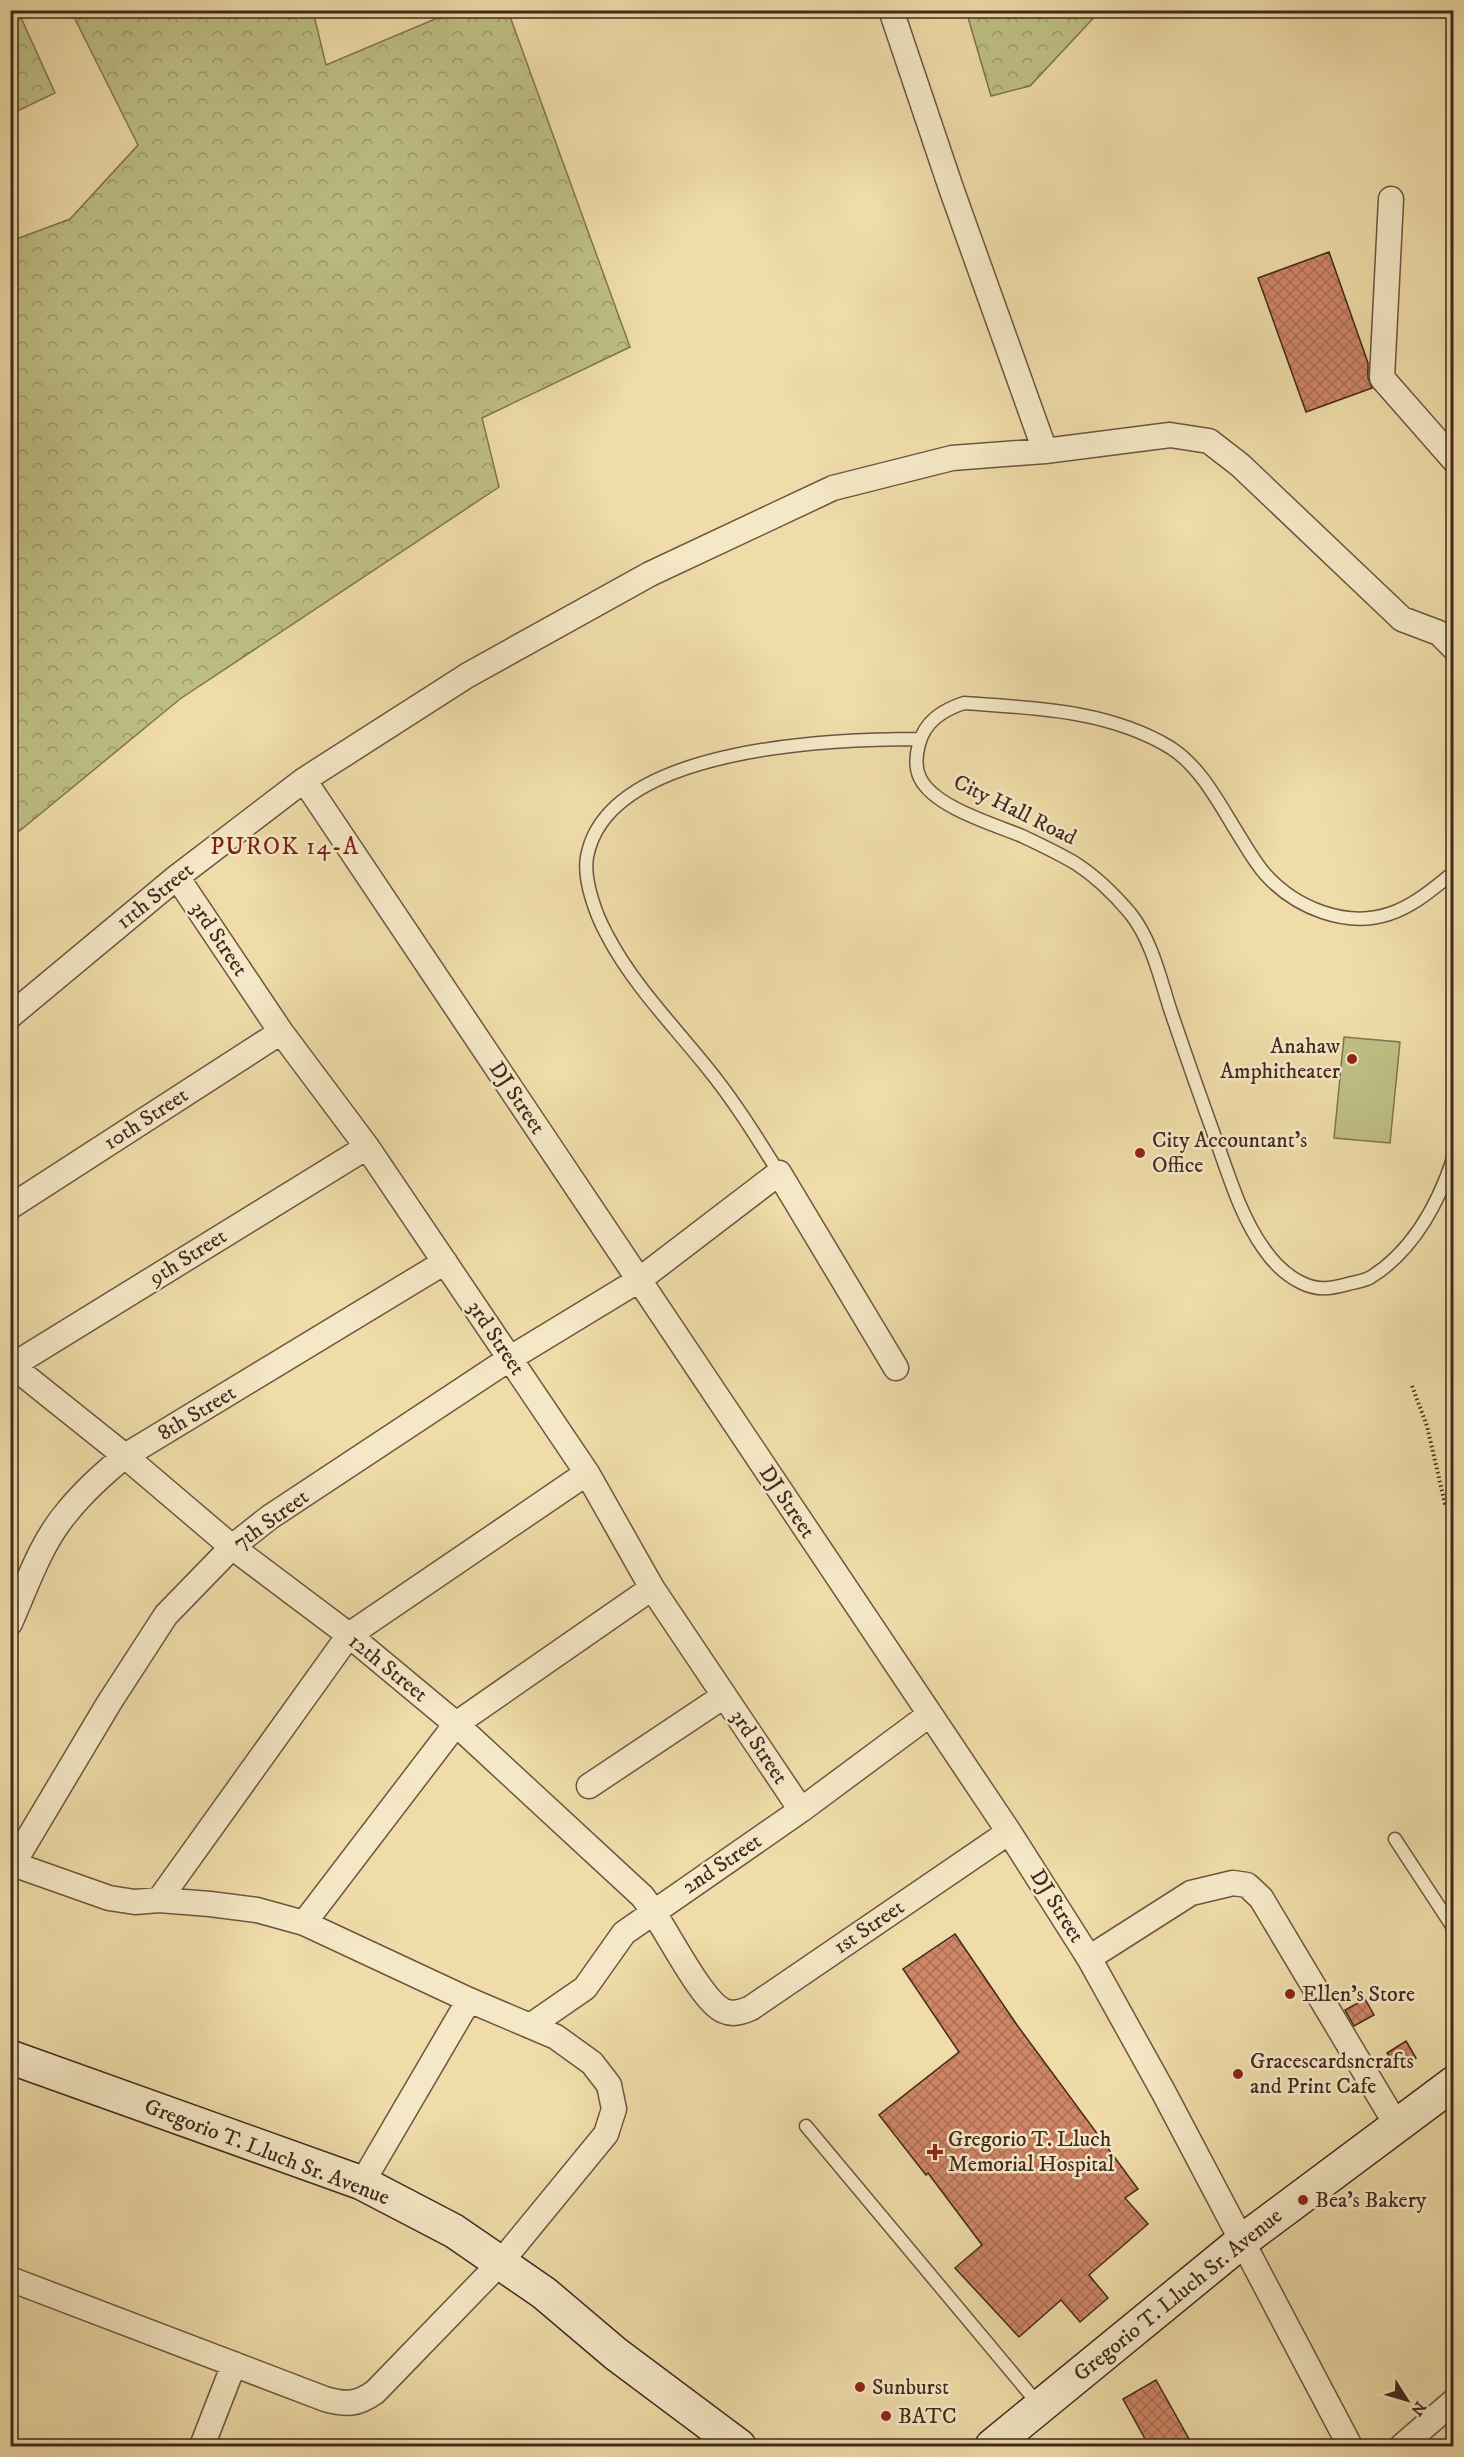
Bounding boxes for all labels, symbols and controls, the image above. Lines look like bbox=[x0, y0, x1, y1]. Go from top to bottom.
street label: City Hall Road bbox=[949, 769, 1081, 851]
district label: PUROK 14-A bbox=[210, 832, 360, 862]
street label: 11th Street bbox=[111, 857, 199, 935]
street label: 3rd Street bbox=[184, 897, 254, 981]
place label: Anahaw Amphitheater bbox=[1220, 1033, 1341, 1085]
marker: Anahaw Amphitheater bbox=[1345, 1052, 1359, 1066]
street label: DJ Street bbox=[483, 1057, 551, 1139]
street label: 10th Street bbox=[99, 1082, 193, 1156]
place label: City Accountant's Office bbox=[1152, 1127, 1307, 1179]
marker: City Accountant's Office bbox=[1133, 1146, 1147, 1160]
street label: 9th Street bbox=[143, 1223, 232, 1292]
street label: 3rd Street bbox=[461, 1296, 531, 1380]
street label: 8th Street bbox=[153, 1379, 241, 1447]
street label: DJ Street bbox=[753, 1461, 821, 1543]
street label: 7th Street bbox=[228, 1484, 314, 1556]
street label: 12th Street bbox=[343, 1628, 433, 1708]
street label: 3rd Street bbox=[724, 1705, 794, 1789]
street label: 2nd Street bbox=[677, 1828, 767, 1900]
street label: DJ Street bbox=[1024, 1864, 1090, 1948]
street label: 1st Street bbox=[829, 1894, 909, 1960]
place label: Ellen's Store bbox=[1302, 1981, 1415, 2008]
marker: Ellen's Store bbox=[1283, 1987, 1297, 2001]
place label: Gracescardsncrafts and Print Cafe bbox=[1250, 2048, 1414, 2100]
marker: Gracescardsncrafts and Print Cafe bbox=[1231, 2067, 1245, 2081]
street label: Gregorio T. Lluch Sr. Avenue bbox=[141, 2093, 393, 2211]
place label: Gregorio T. Lluch Memorial Hospital bbox=[948, 2126, 1115, 2178]
marker: Gregorio T. Lluch Memorial Hospital bbox=[926, 2143, 944, 2161]
place label: Bea's Bakery bbox=[1315, 2187, 1427, 2214]
marker: Bea's Bakery bbox=[1296, 2193, 1310, 2207]
street label: Gregorio T. Lluch Sr. Avenue bbox=[1068, 2203, 1288, 2387]
north arrow bbox=[1377, 2370, 1437, 2430]
place label: Sunburst bbox=[872, 2374, 949, 2401]
marker: Sunburst bbox=[853, 2380, 867, 2394]
text: N bbox=[1406, 2397, 1430, 2420]
place label: BATC bbox=[898, 2403, 957, 2430]
marker: BATC bbox=[879, 2409, 893, 2423]

